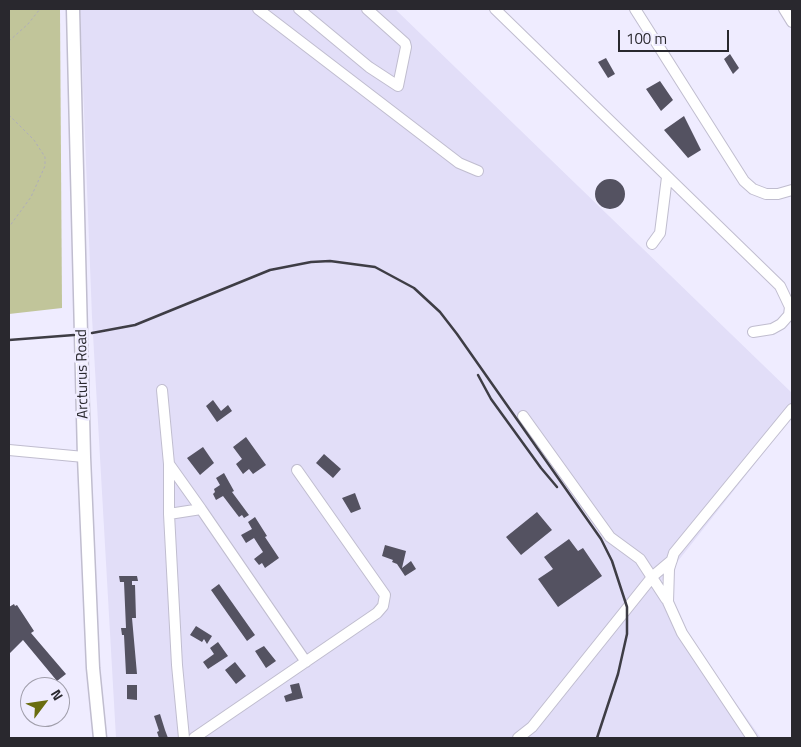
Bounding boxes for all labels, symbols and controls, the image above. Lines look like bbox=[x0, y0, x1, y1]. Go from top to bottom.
scale bar bbox=[621, 20, 732, 52]
text: 100 m bbox=[626, 27, 667, 50]
street label: Arcturus Road bbox=[73, 329, 93, 419]
north arrow bbox=[20, 677, 70, 727]
text: N bbox=[46, 685, 69, 704]

